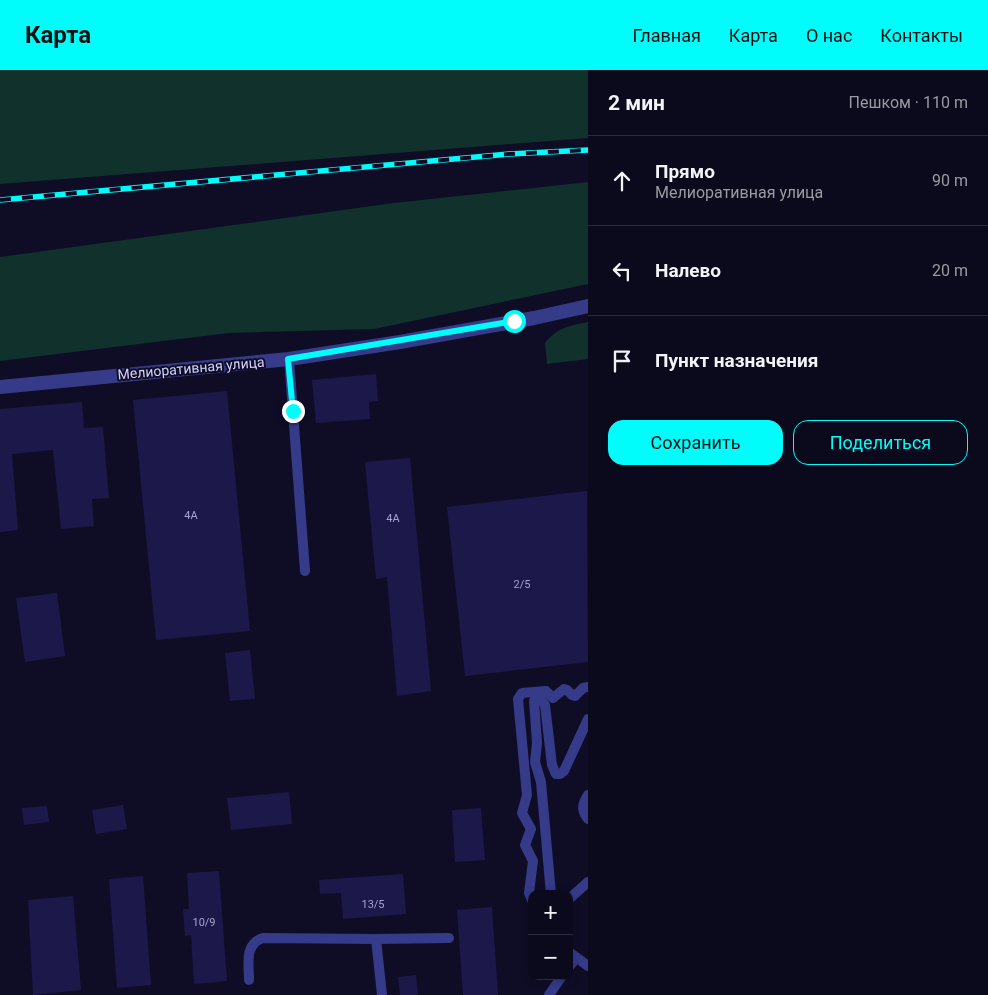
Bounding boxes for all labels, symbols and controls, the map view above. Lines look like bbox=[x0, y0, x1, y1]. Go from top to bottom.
text: Карта bbox=[25, 21, 91, 49]
text: Главная bbox=[632, 25, 701, 46]
text: Карта bbox=[729, 25, 778, 46]
text: О нас bbox=[806, 25, 852, 46]
text: Контакты bbox=[880, 25, 963, 46]
text: 2 мин bbox=[608, 91, 665, 115]
text: Пешком · 110 m bbox=[849, 93, 968, 112]
text: Прямо bbox=[655, 160, 715, 183]
icon: ahead bbox=[608, 167, 636, 195]
text: 90 m bbox=[932, 171, 968, 190]
text: Мелиоративная улица bbox=[655, 183, 823, 202]
icon: left bbox=[608, 257, 636, 285]
text: Налево bbox=[655, 259, 721, 282]
text: 20 m bbox=[932, 261, 968, 280]
route start bbox=[503, 310, 526, 333]
icon: arrive bbox=[608, 347, 636, 375]
text: Пункт назначения bbox=[655, 349, 818, 372]
street label: Мелиоративная улица bbox=[117, 354, 265, 382]
route end bbox=[282, 400, 305, 423]
button: Сохранить bbox=[608, 420, 783, 465]
button: Поделиться bbox=[793, 420, 968, 465]
house number: 4А bbox=[184, 509, 199, 522]
house number: 4А bbox=[386, 512, 401, 525]
house number: 2/5 bbox=[514, 578, 530, 591]
map controls bbox=[528, 890, 573, 980]
button: + bbox=[528, 890, 573, 935]
house number: 13/5 bbox=[361, 898, 385, 911]
house number: 10/9 bbox=[192, 916, 216, 929]
button: − bbox=[528, 935, 573, 980]

